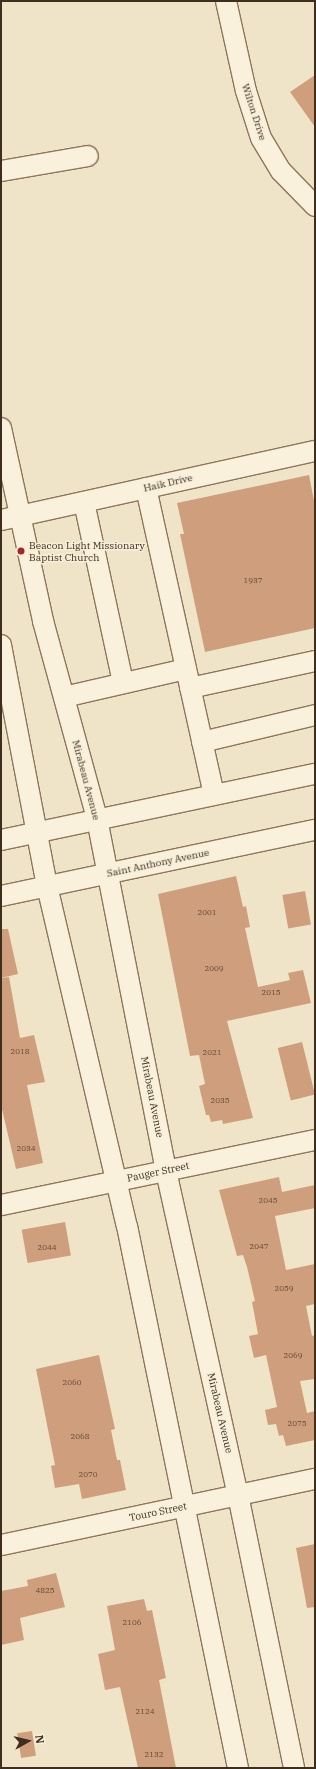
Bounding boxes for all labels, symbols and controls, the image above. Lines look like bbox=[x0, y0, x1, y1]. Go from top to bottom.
street label: Wilton Drive bbox=[239, 82, 269, 142]
street label: Haik Drive bbox=[142, 472, 194, 494]
place label: Beacon Light Missionary Baptist Church bbox=[29, 539, 145, 562]
marker: Beacon Light Missionary Baptist Church bbox=[16, 546, 26, 556]
house number: 1937 bbox=[243, 576, 263, 586]
street label: Mirabeau Avenue bbox=[70, 739, 102, 821]
street label: Saint Anthony Avenue bbox=[106, 846, 210, 880]
house number: 2001 bbox=[197, 908, 217, 918]
house number: 2009 bbox=[204, 964, 224, 974]
house number: 2015 bbox=[261, 988, 281, 998]
house number: 2018 bbox=[10, 1047, 30, 1057]
house number: 2021 bbox=[202, 1048, 222, 1058]
street label: Mirabeau Avenue bbox=[138, 1055, 166, 1139]
house number: 2035 bbox=[210, 1096, 230, 1106]
house number: 2034 bbox=[16, 1144, 36, 1154]
street label: Pauger Street bbox=[126, 1160, 190, 1184]
house number: 2045 bbox=[258, 1196, 278, 1206]
house number: 2047 bbox=[249, 1242, 269, 1252]
house number: 2044 bbox=[37, 1243, 57, 1253]
house number: 2059 bbox=[274, 1284, 294, 1294]
house number: 2069 bbox=[283, 1351, 303, 1361]
street label: Mirabeau Avenue bbox=[205, 1372, 235, 1454]
house number: 2060 bbox=[62, 1378, 82, 1388]
house number: 2075 bbox=[287, 1419, 307, 1429]
house number: 2068 bbox=[70, 1432, 90, 1442]
house number: 2070 bbox=[78, 1470, 98, 1480]
street label: Touro Street bbox=[128, 1500, 188, 1524]
house number: 4825 bbox=[35, 1586, 55, 1596]
house number: 2106 bbox=[122, 1618, 142, 1628]
house number: 2124 bbox=[135, 1707, 155, 1717]
north arrow bbox=[8, 1721, 48, 1761]
text: N bbox=[32, 1734, 47, 1745]
house number: 2132 bbox=[144, 1750, 164, 1760]

